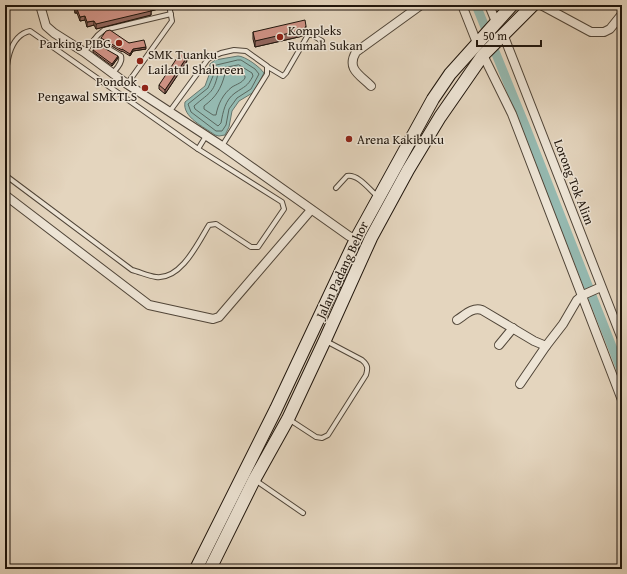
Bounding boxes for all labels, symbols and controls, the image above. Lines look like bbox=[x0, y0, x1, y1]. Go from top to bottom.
place label: Kompleks Rumah Sukan bbox=[288, 21, 364, 55]
scale bar bbox=[477, 22, 541, 48]
text: 50 m bbox=[483, 27, 507, 44]
marker: Kompleks Rumah Sukan bbox=[275, 32, 285, 42]
place label: Parking PIBG bbox=[40, 34, 111, 53]
marker: Parking PIBG bbox=[114, 38, 124, 48]
place label: SMK Tuanku Lailatul Shahreen bbox=[148, 45, 245, 79]
marker: SMK Tuanku Lailatul Shahreen bbox=[135, 56, 145, 66]
place label: Pondok Pengawal SMKTLS bbox=[38, 72, 137, 106]
marker: Pondok Pengawal SMKTLS bbox=[140, 83, 150, 93]
place label: Arena Kakibuku bbox=[357, 130, 444, 149]
marker: Arena Kakibuku bbox=[344, 134, 354, 144]
street label: Lorong Tok Alim bbox=[549, 137, 599, 228]
street label: Jalan Padang Behor bbox=[310, 217, 373, 324]

